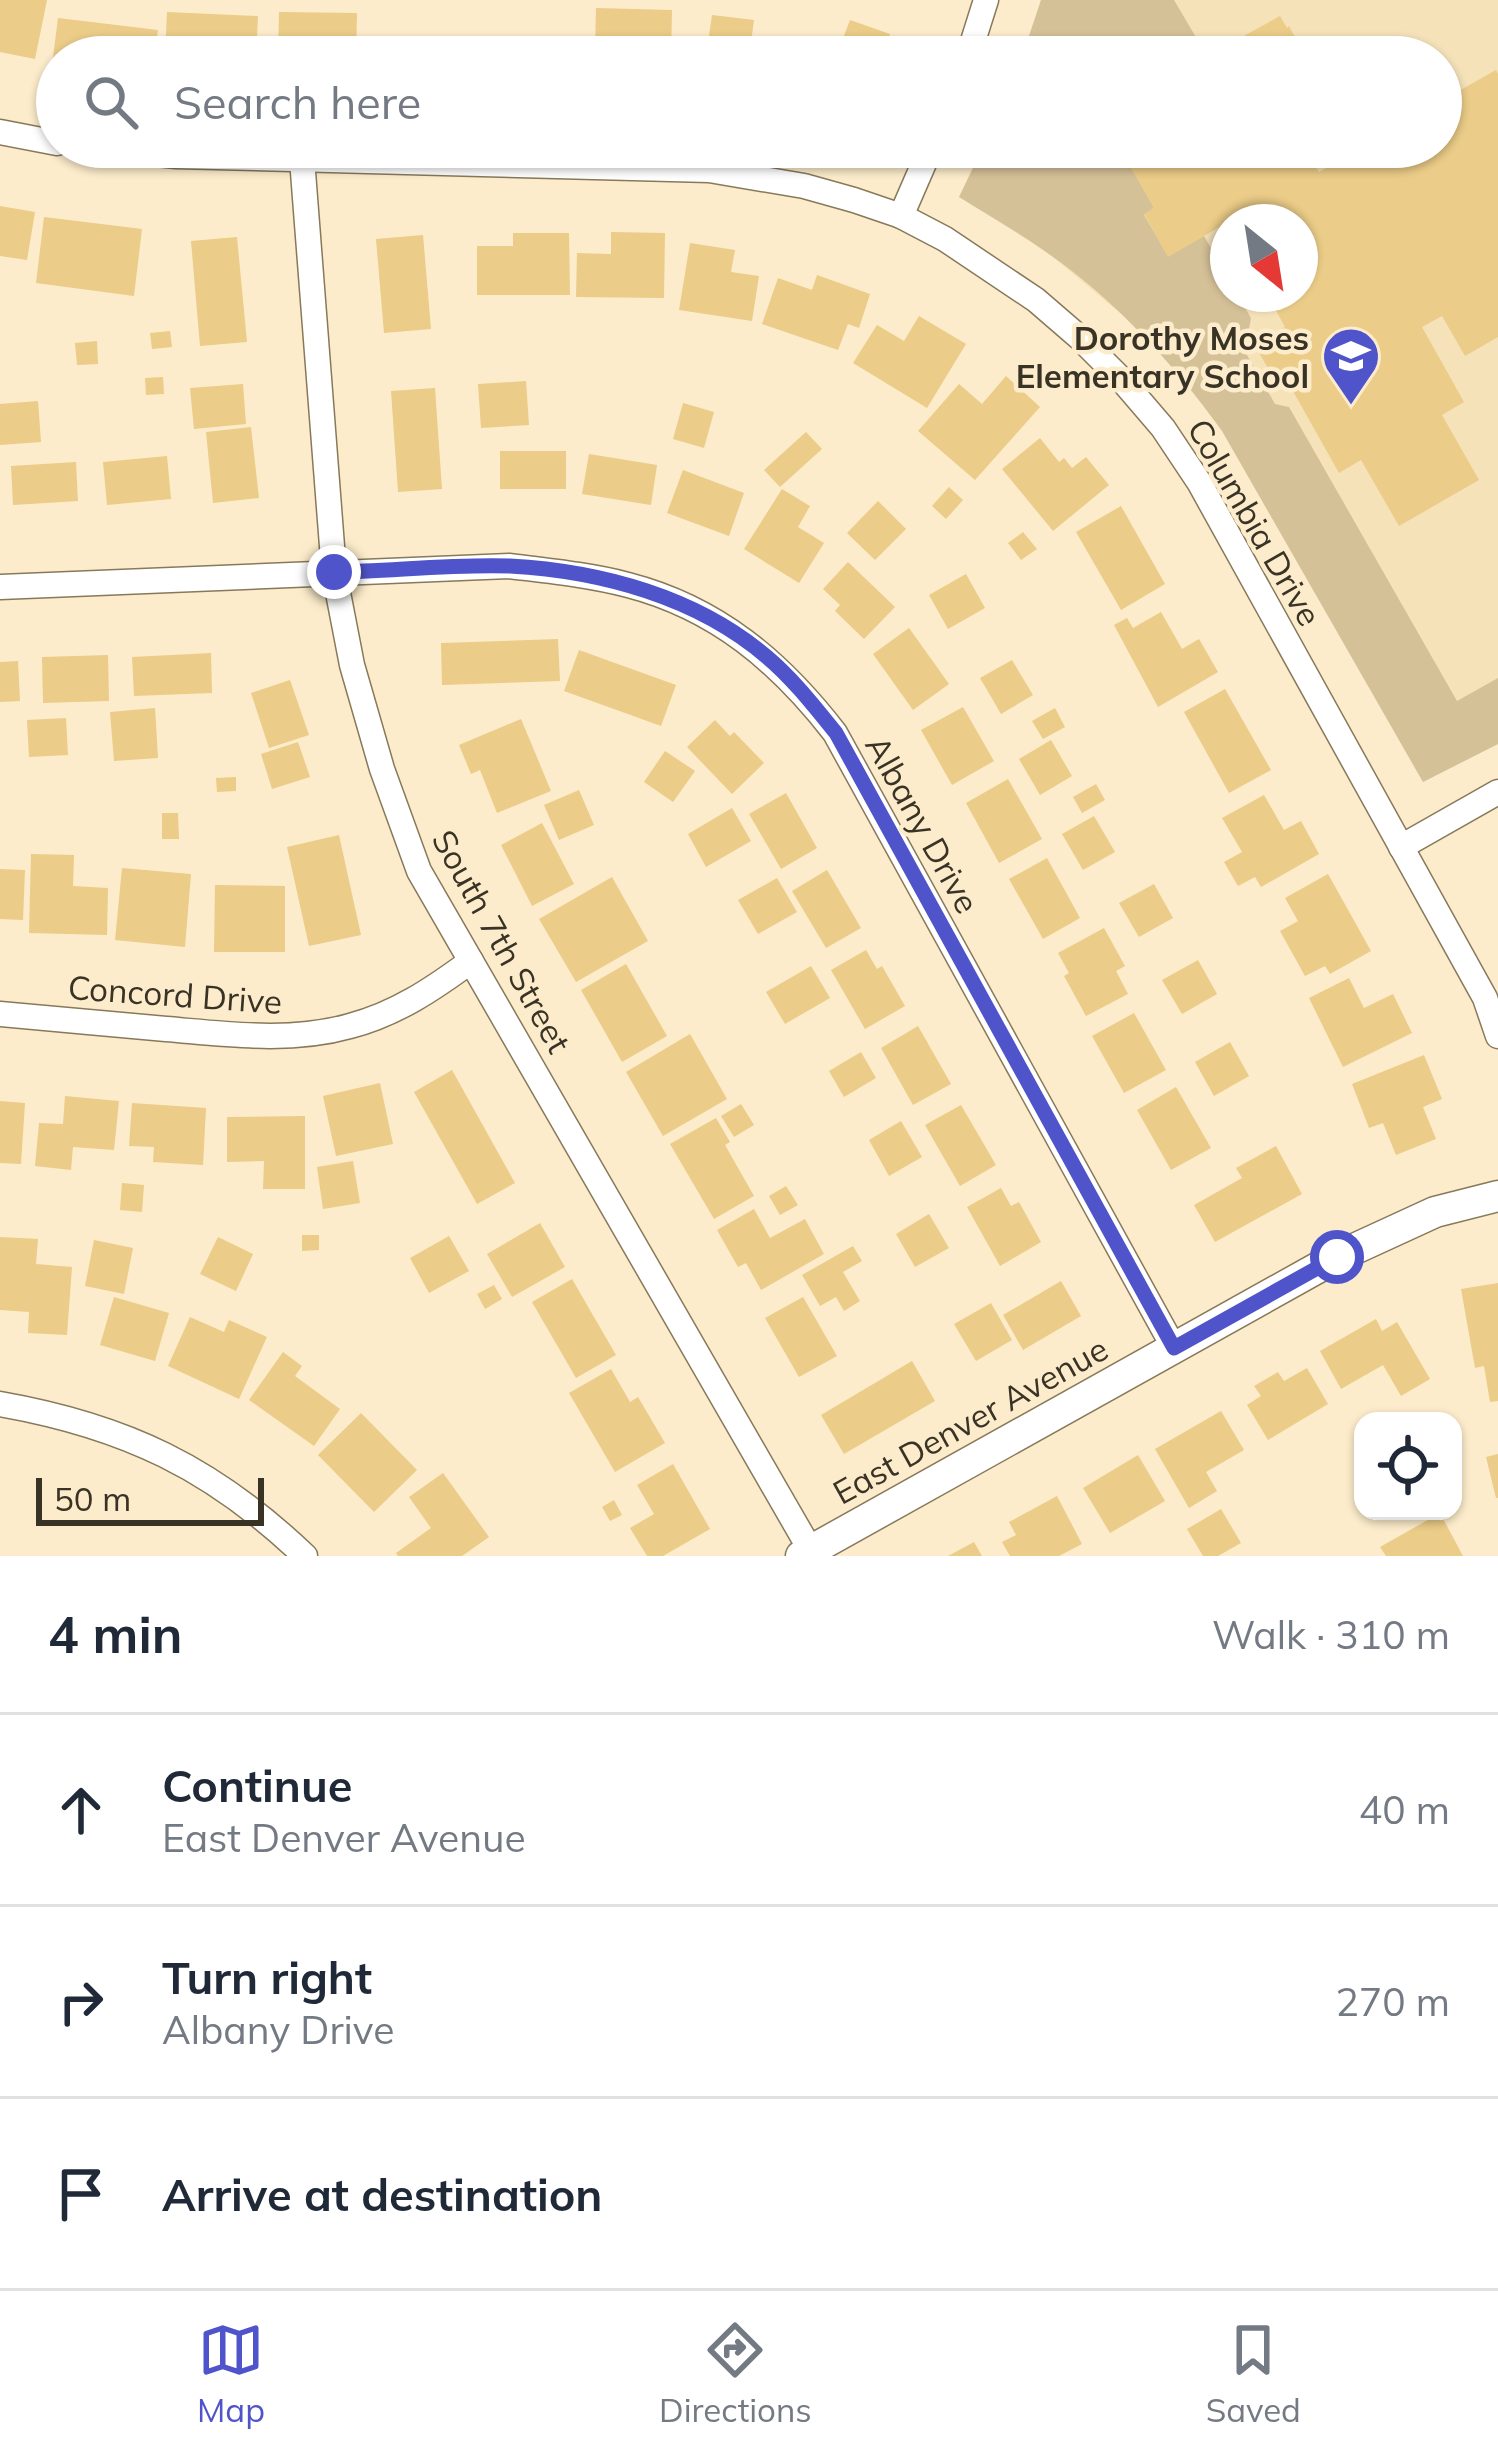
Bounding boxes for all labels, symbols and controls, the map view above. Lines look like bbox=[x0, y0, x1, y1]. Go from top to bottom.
search box bbox=[36, 36, 1462, 168]
icon: search bbox=[78, 69, 144, 135]
text: Search here bbox=[174, 74, 421, 130]
north arrow bbox=[1210, 204, 1318, 312]
place label: Dorothy Moses Elementary School bbox=[1016, 317, 1309, 396]
school or university icon: Dorothy Moses Elementary School bbox=[1320, 325, 1382, 407]
street label: Columbia Drive bbox=[1179, 411, 1331, 633]
route end bbox=[307, 545, 361, 599]
street label: Albany Drive bbox=[857, 728, 989, 920]
street label: South 7th Street bbox=[424, 822, 580, 1060]
street label: Concord Drive bbox=[67, 966, 283, 1022]
route start bbox=[1310, 1230, 1364, 1284]
street label: East Denver Avenue bbox=[825, 1327, 1115, 1513]
map controls bbox=[1354, 1412, 1462, 1520]
button: locate bbox=[1354, 1412, 1462, 1520]
scale bar bbox=[36, 1472, 264, 1525]
text: 50 m bbox=[54, 1478, 131, 1519]
text: 4 min bbox=[48, 1602, 183, 1666]
text: Walk · 310 m bbox=[1212, 1610, 1450, 1659]
text: Continue bbox=[162, 1757, 352, 1813]
icon: ahead bbox=[48, 1777, 114, 1843]
text: 40 m bbox=[1359, 1785, 1450, 1834]
text: East Denver Avenue bbox=[162, 1813, 526, 1862]
text: Turn right bbox=[162, 1949, 372, 2005]
icon: right bbox=[48, 1969, 114, 2035]
text: 270 m bbox=[1335, 1977, 1450, 2026]
text: Albany Drive bbox=[162, 2005, 395, 2054]
icon: arrive bbox=[48, 2161, 114, 2227]
text: Arrive at destination bbox=[162, 2166, 602, 2222]
tab: Map bbox=[197, 2317, 265, 2430]
tab: Directions bbox=[659, 2317, 812, 2430]
tab: Saved bbox=[1206, 2317, 1301, 2430]

